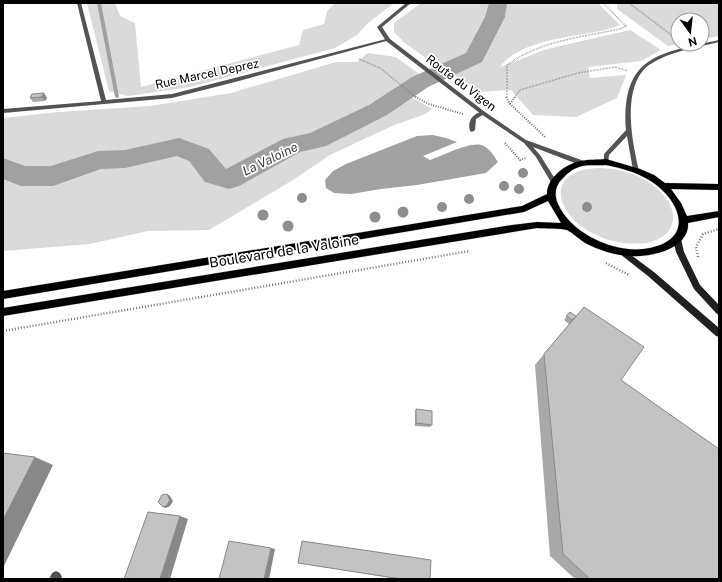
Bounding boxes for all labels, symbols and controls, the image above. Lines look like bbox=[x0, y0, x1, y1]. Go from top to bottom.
north arrow bbox=[670, 12, 710, 52]
text: N bbox=[687, 35, 698, 49]
street label: Route du Vigen bbox=[423, 52, 499, 114]
street label: Rue Marcel Deprez bbox=[154, 56, 260, 92]
water label: La Valoine bbox=[240, 139, 300, 179]
street label: Boulevard de la Valoine bbox=[208, 231, 360, 271]

